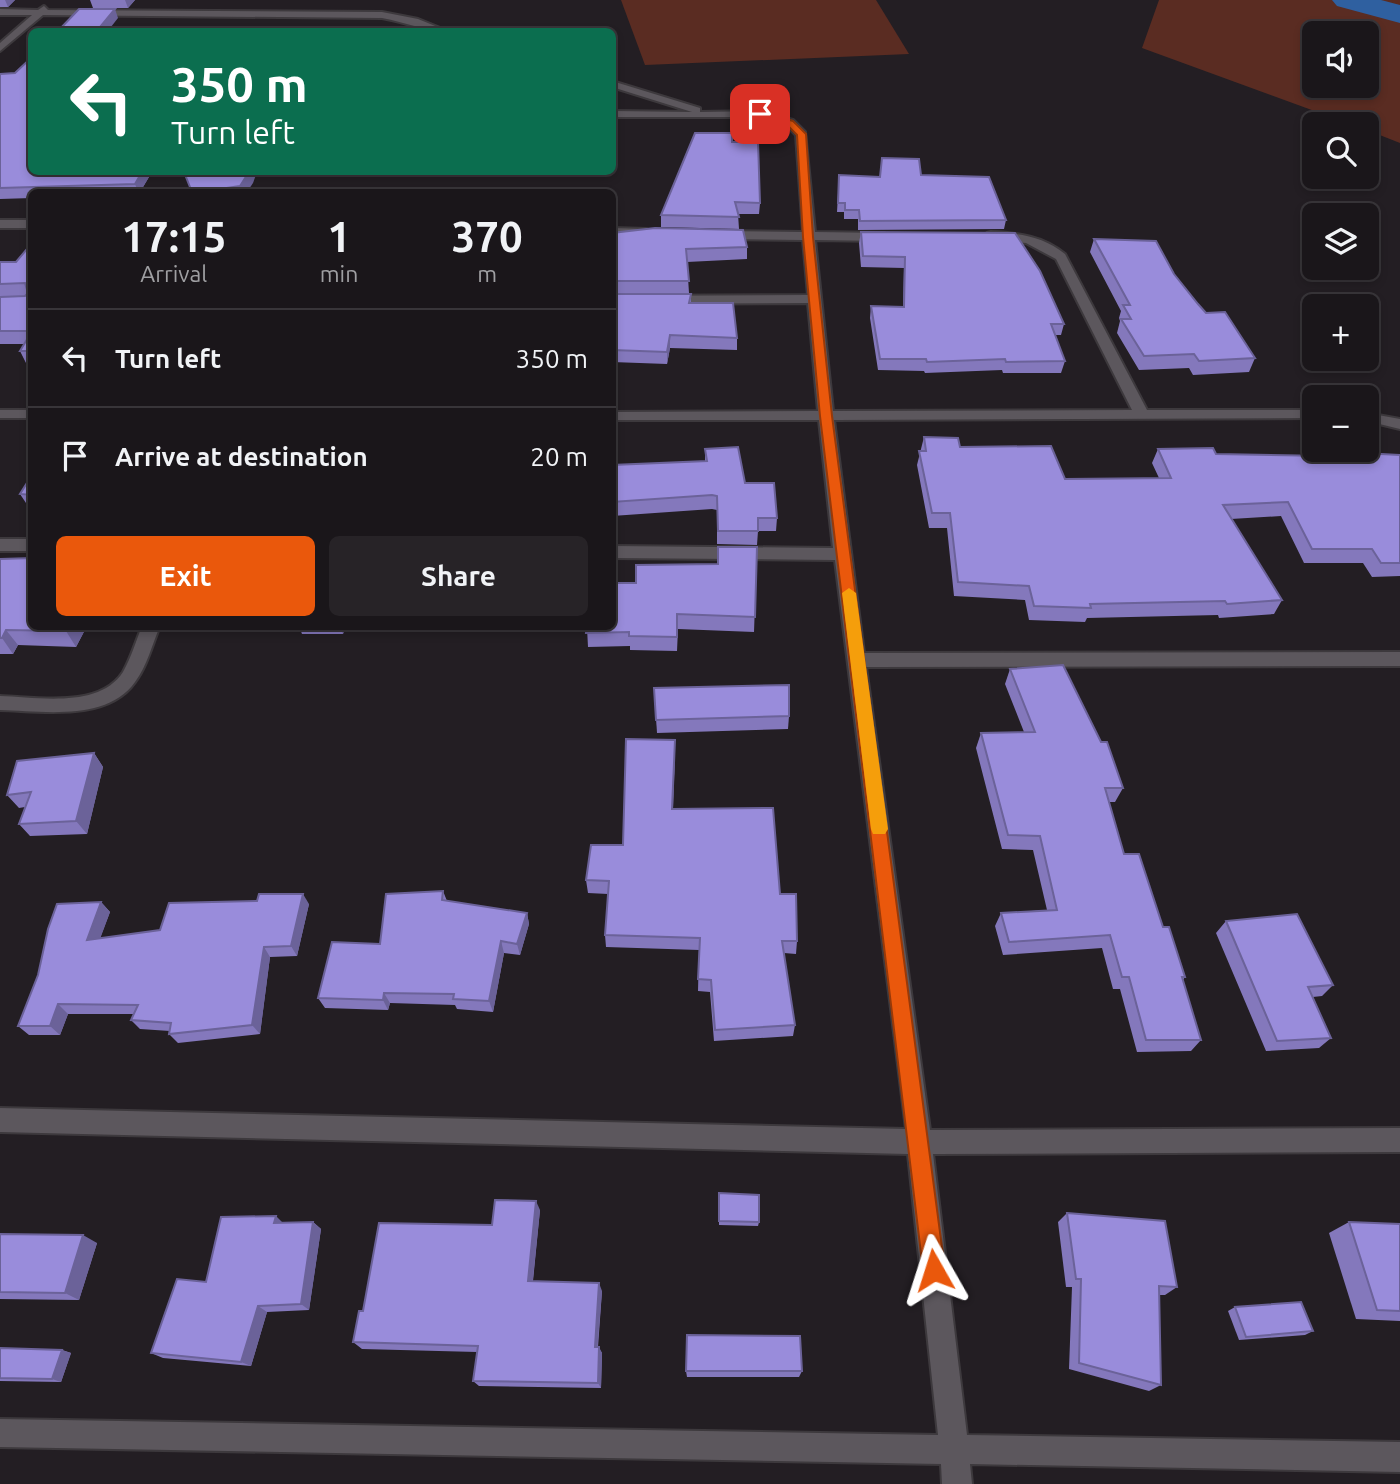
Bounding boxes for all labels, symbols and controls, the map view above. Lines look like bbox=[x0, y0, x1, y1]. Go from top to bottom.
map controls bbox=[1302, 21, 1379, 462]
button: sound bbox=[1302, 21, 1379, 98]
icon: left bbox=[56, 56, 147, 147]
text: 350 m bbox=[171, 56, 308, 111]
pin bbox=[730, 84, 790, 144]
icon: arrive bbox=[741, 95, 779, 133]
button: search bbox=[1302, 112, 1379, 189]
text: Turn left bbox=[171, 114, 295, 150]
button: layers bbox=[1302, 203, 1379, 280]
text: 17:15 bbox=[121, 213, 226, 260]
text: 1 bbox=[327, 213, 351, 260]
text: 370 bbox=[452, 213, 523, 260]
text: Arrival bbox=[140, 261, 207, 286]
text: min bbox=[320, 261, 358, 286]
text: m bbox=[477, 261, 497, 286]
button: + bbox=[1302, 294, 1379, 371]
icon: left bbox=[56, 339, 94, 377]
text: Turn left bbox=[115, 344, 221, 373]
text: 350 m bbox=[516, 344, 588, 373]
button: − bbox=[1302, 385, 1379, 462]
icon: arrive bbox=[56, 437, 94, 475]
text: Arrive at destination bbox=[115, 442, 368, 471]
text: 20 m bbox=[530, 442, 588, 471]
button: Exit bbox=[56, 536, 315, 616]
button: Share bbox=[329, 536, 588, 616]
position arrow bbox=[897, 1233, 971, 1307]

